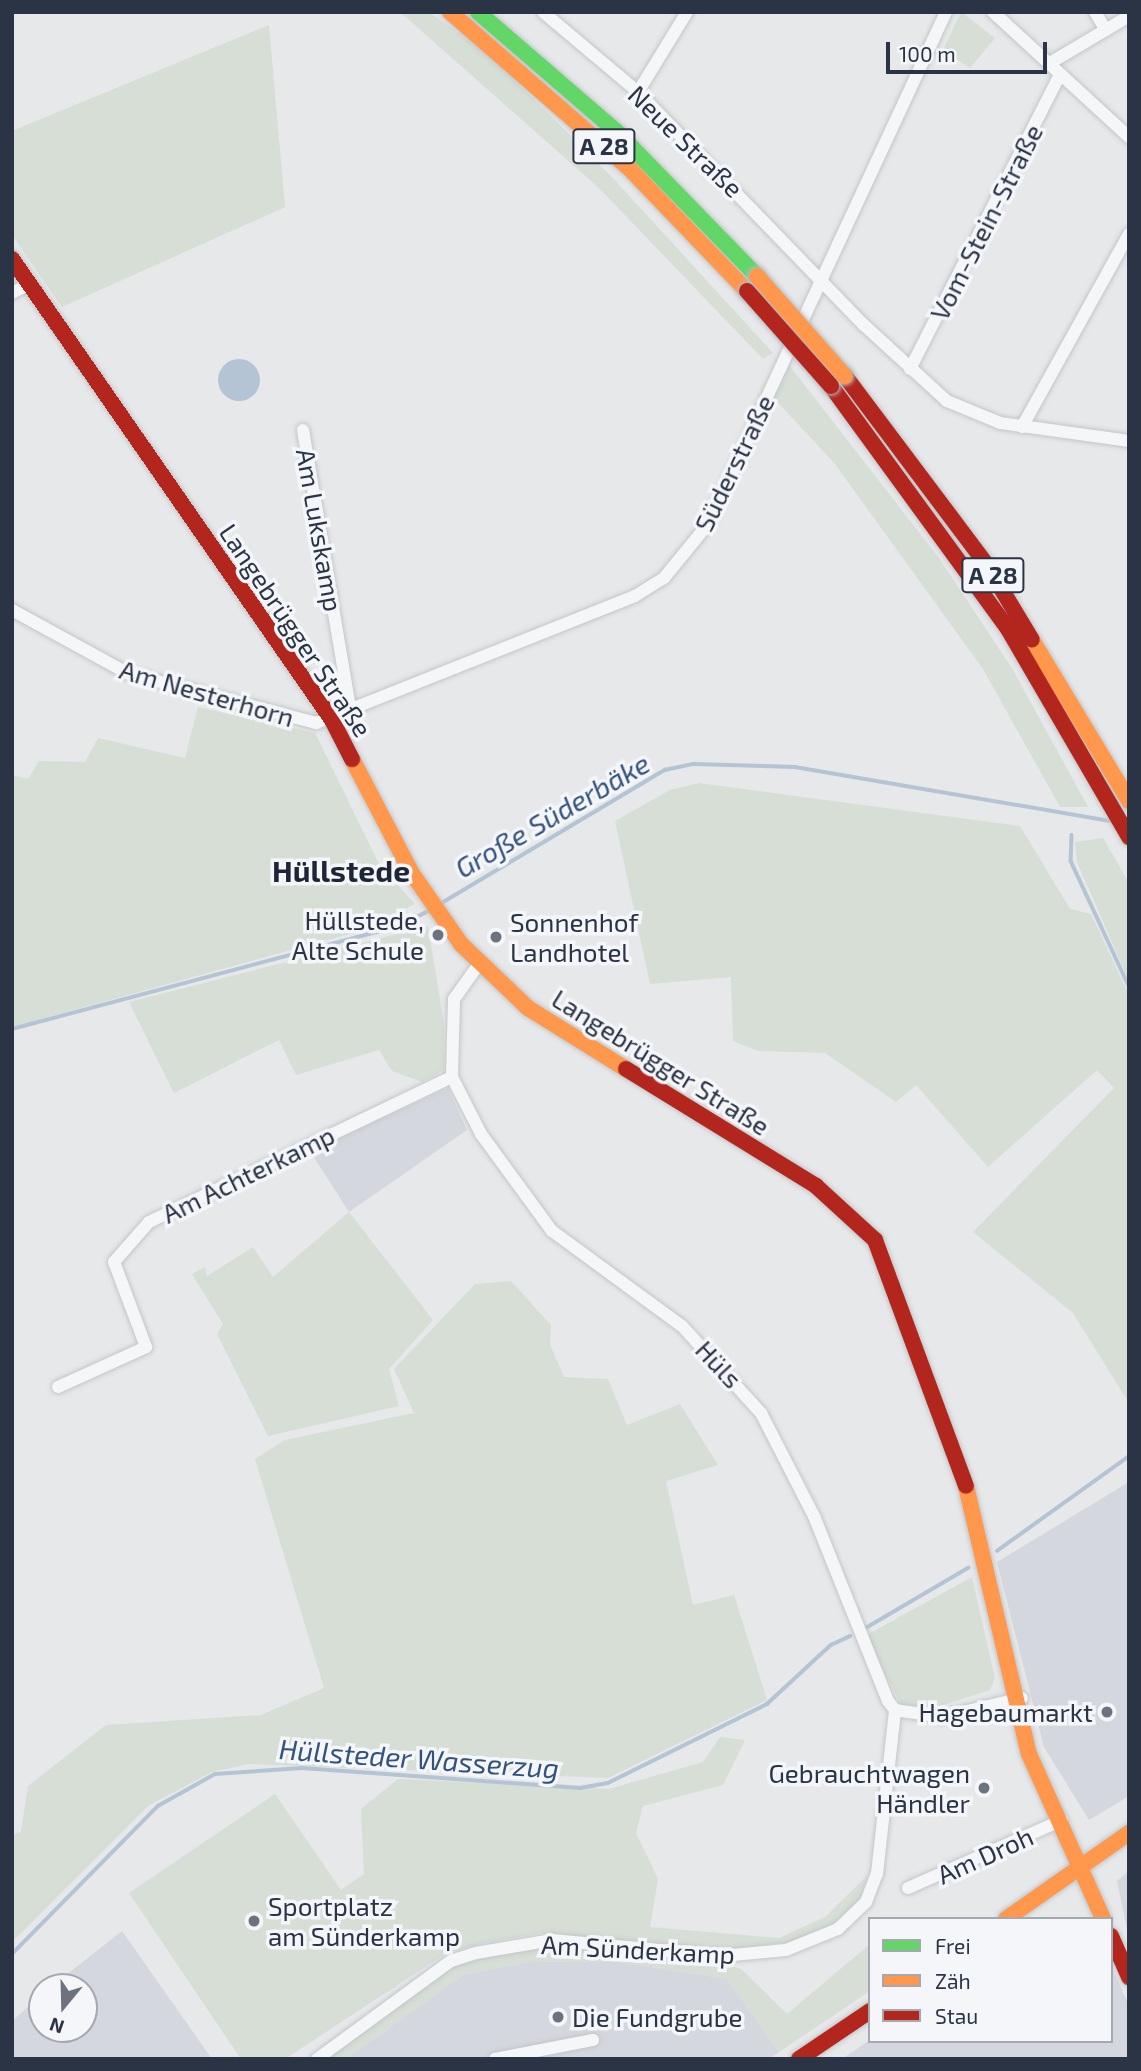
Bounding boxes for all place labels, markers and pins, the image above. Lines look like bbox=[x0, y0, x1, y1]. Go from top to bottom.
place label: Hüllstede, Alte Schule bbox=[292, 904, 424, 965]
place label: Sonnenhof Landhotel bbox=[510, 906, 638, 968]
marker: Hüllstede, Alte Schule bbox=[430, 927, 446, 943]
marker: Sonnenhof Landhotel bbox=[488, 929, 504, 945]
place label: Hagebaumarkt bbox=[918, 1696, 1093, 1728]
marker: Hagebaumarkt bbox=[1099, 1704, 1115, 1720]
place label: Gebrauchtwagen Händler bbox=[769, 1757, 970, 1818]
marker: Gebrauchtwagen Händler bbox=[976, 1780, 992, 1796]
place label: Sportplatz am Sünderkamp bbox=[268, 1890, 460, 1952]
marker: Sportplatz am Sünderkamp bbox=[246, 1913, 262, 1929]
place label: Die Fundgrube bbox=[572, 2001, 742, 2033]
marker: Die Fundgrube bbox=[550, 2009, 566, 2025]

